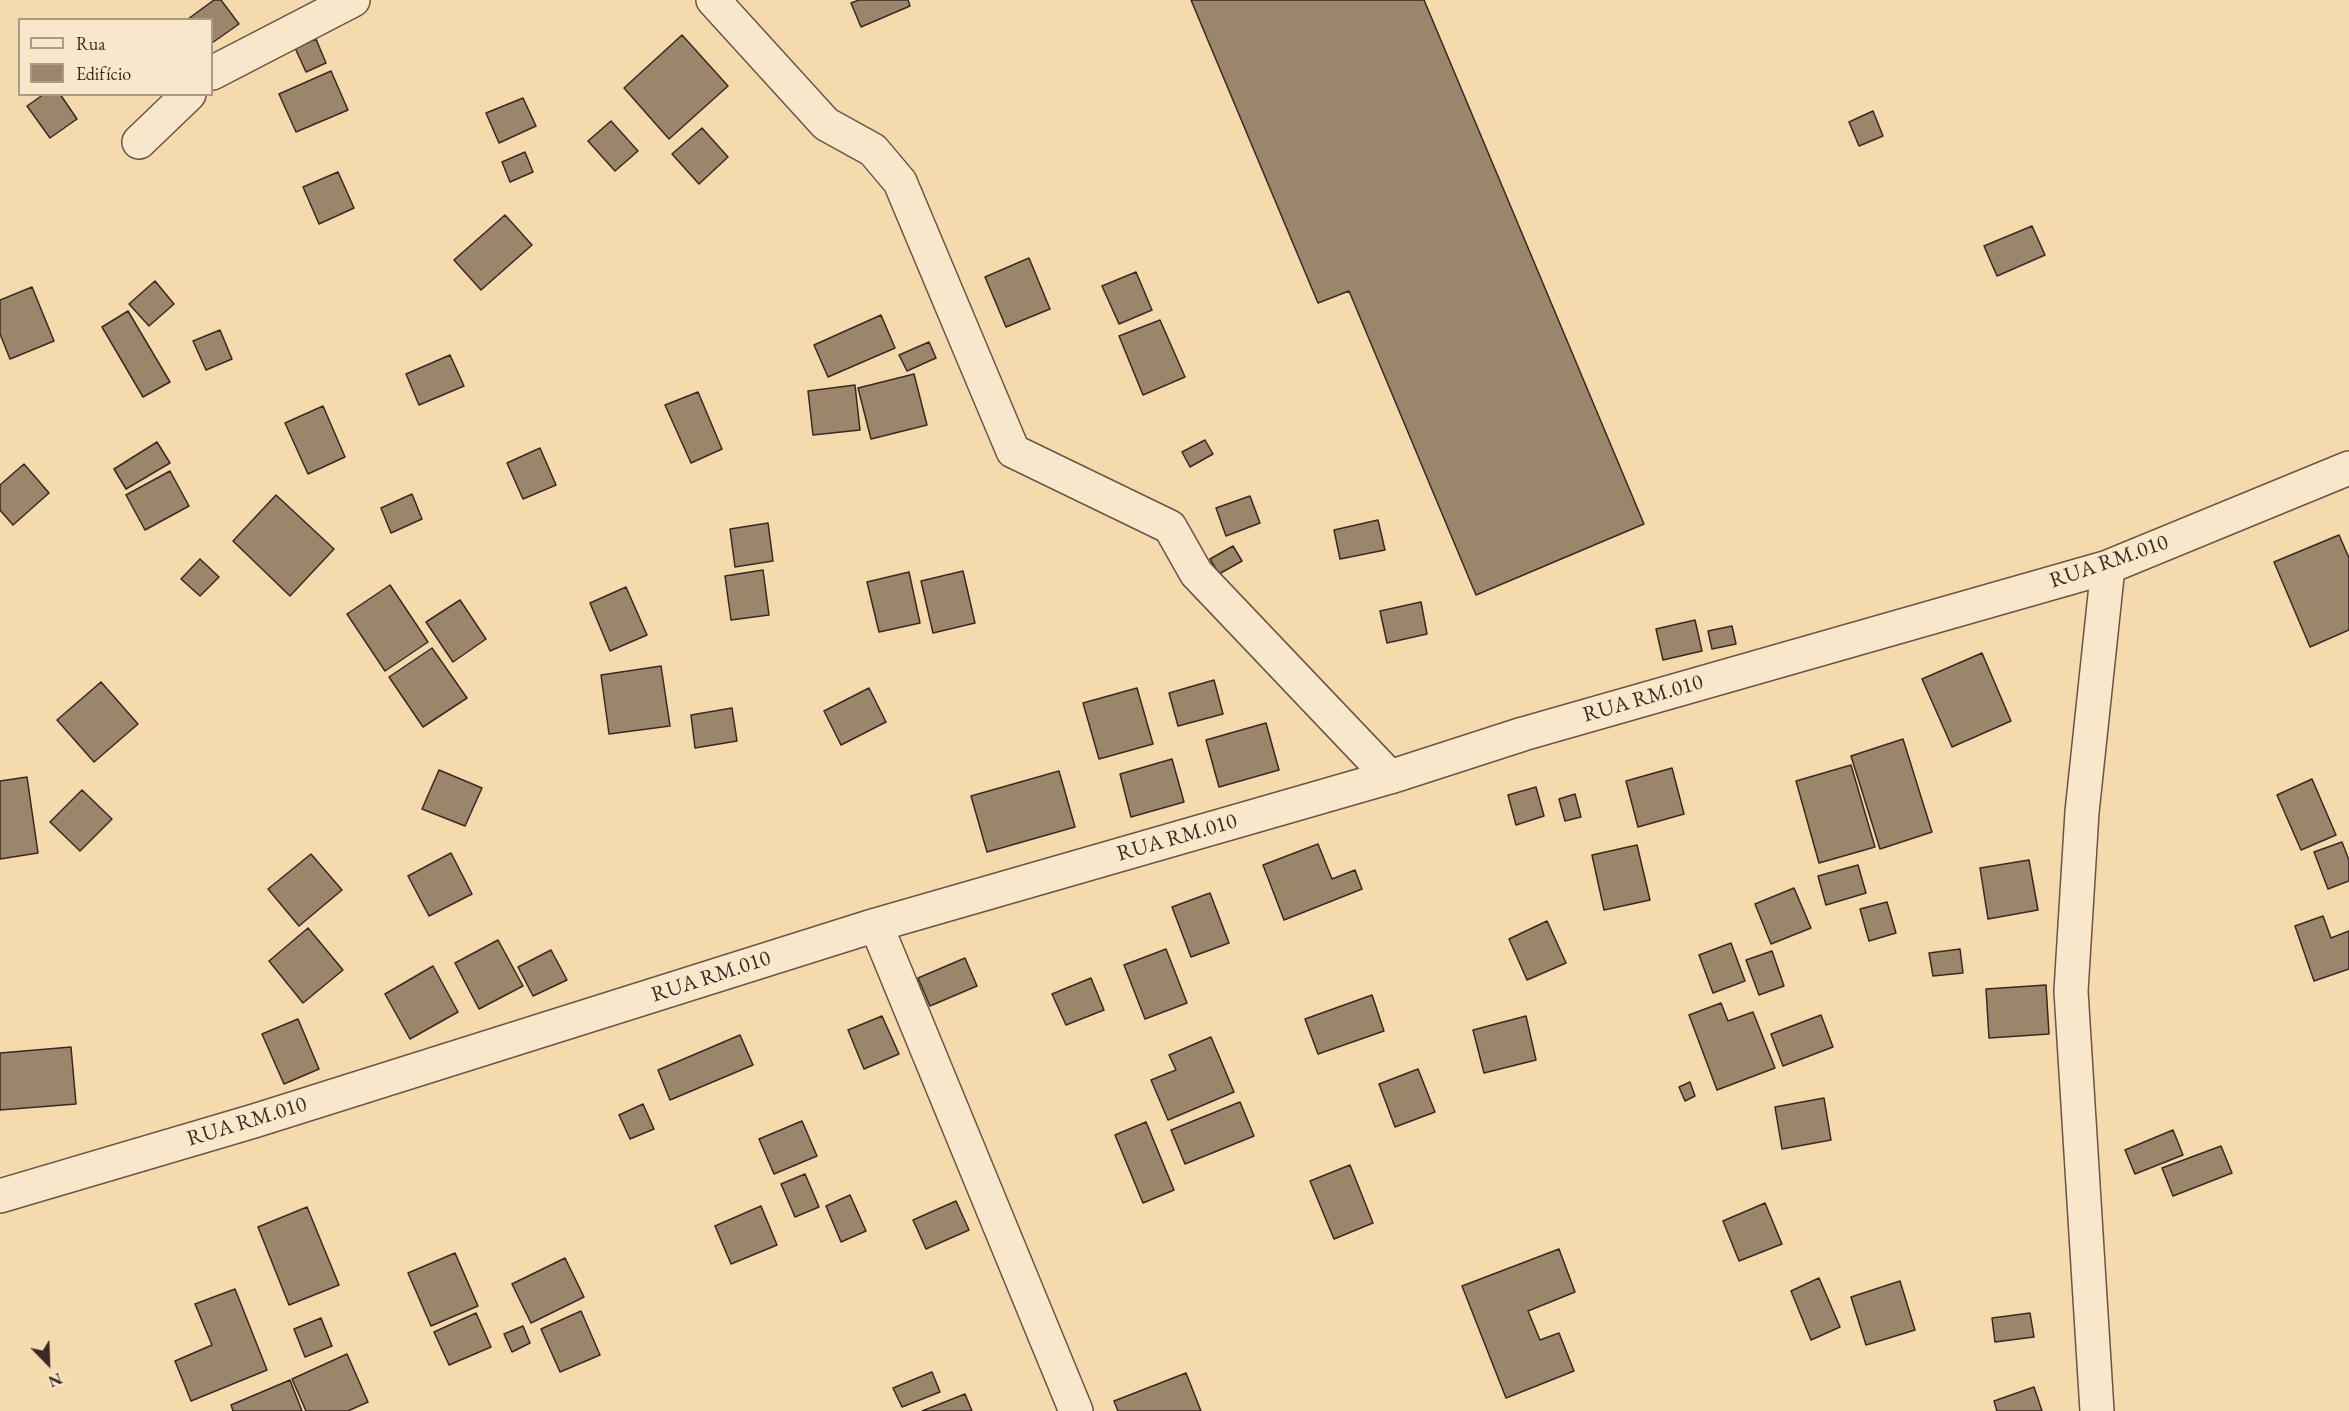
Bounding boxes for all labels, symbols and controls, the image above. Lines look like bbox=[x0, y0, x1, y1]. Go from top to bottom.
legend bbox=[18, 18, 213, 96]
text: Rua bbox=[76, 32, 106, 55]
text: Edifício bbox=[76, 62, 131, 85]
street label: RUA RM.010 bbox=[2046, 529, 2172, 595]
street label: RUA RM.010 bbox=[1580, 669, 1706, 729]
street label: RUA RM.010 bbox=[1114, 808, 1240, 868]
street label: RUA RM.010 bbox=[648, 945, 774, 1009]
street label: RUA RM.010 bbox=[184, 1091, 310, 1153]
north arrow bbox=[18, 1333, 78, 1393]
text: N bbox=[45, 1368, 65, 1392]

